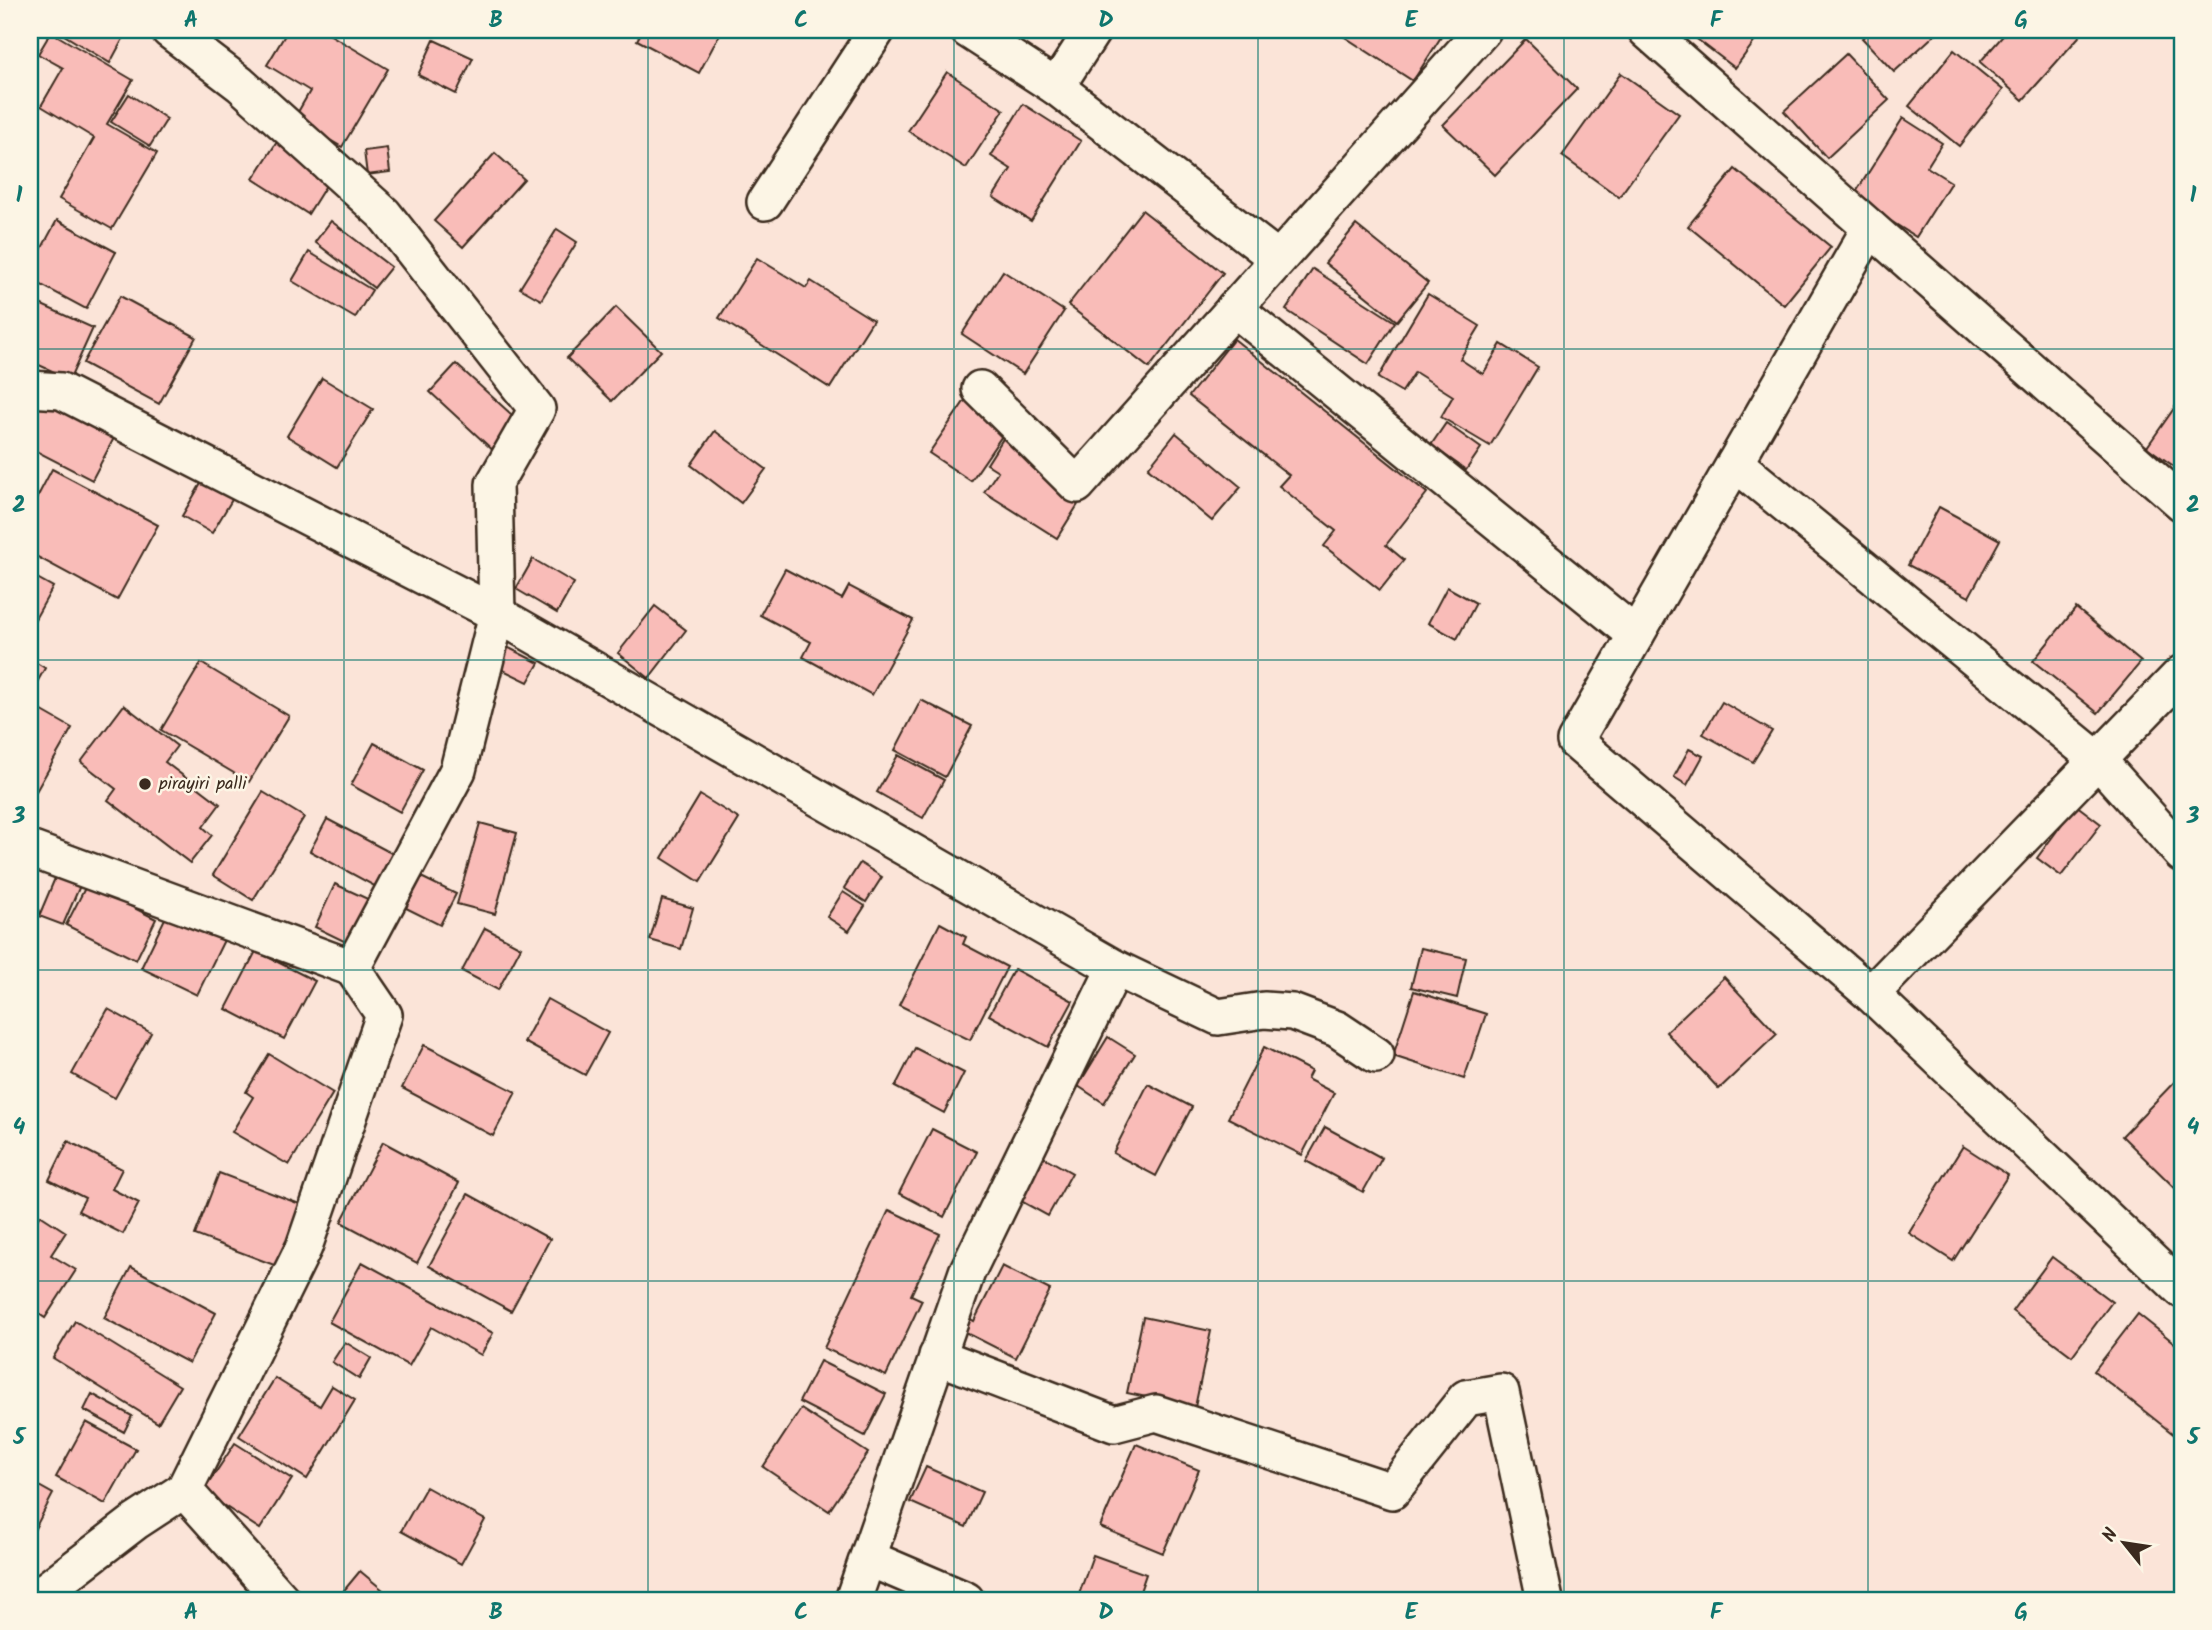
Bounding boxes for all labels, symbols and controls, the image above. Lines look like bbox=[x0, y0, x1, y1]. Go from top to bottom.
text: A bbox=[184, 3, 198, 39]
text: B bbox=[489, 3, 503, 39]
text: C bbox=[794, 3, 808, 39]
text: D bbox=[1098, 3, 1114, 39]
text: E bbox=[1405, 3, 1419, 39]
text: F bbox=[1710, 3, 1724, 39]
text: G bbox=[2014, 3, 2028, 39]
text: 1 bbox=[16, 178, 23, 214]
text: 1 bbox=[2190, 178, 2197, 214]
text: 2 bbox=[12, 488, 26, 524]
text: 2 bbox=[2186, 488, 2200, 524]
place label: pirayiri palli bbox=[158, 770, 247, 799]
marker: pirayiri palli bbox=[137, 776, 153, 792]
text: 3 bbox=[12, 799, 26, 835]
text: 3 bbox=[2186, 799, 2200, 835]
text: 4 bbox=[13, 1110, 26, 1146]
text: 4 bbox=[2187, 1110, 2200, 1146]
text: 5 bbox=[12, 1420, 27, 1456]
text: 5 bbox=[2186, 1420, 2201, 1456]
north arrow bbox=[2090, 1508, 2160, 1578]
text: N bbox=[2095, 1523, 2127, 1548]
text: A bbox=[184, 1595, 198, 1630]
text: B bbox=[489, 1595, 503, 1630]
text: C bbox=[794, 1595, 808, 1630]
text: D bbox=[1098, 1595, 1114, 1630]
text: E bbox=[1405, 1595, 1419, 1630]
text: F bbox=[1710, 1595, 1724, 1630]
text: G bbox=[2014, 1595, 2028, 1630]

